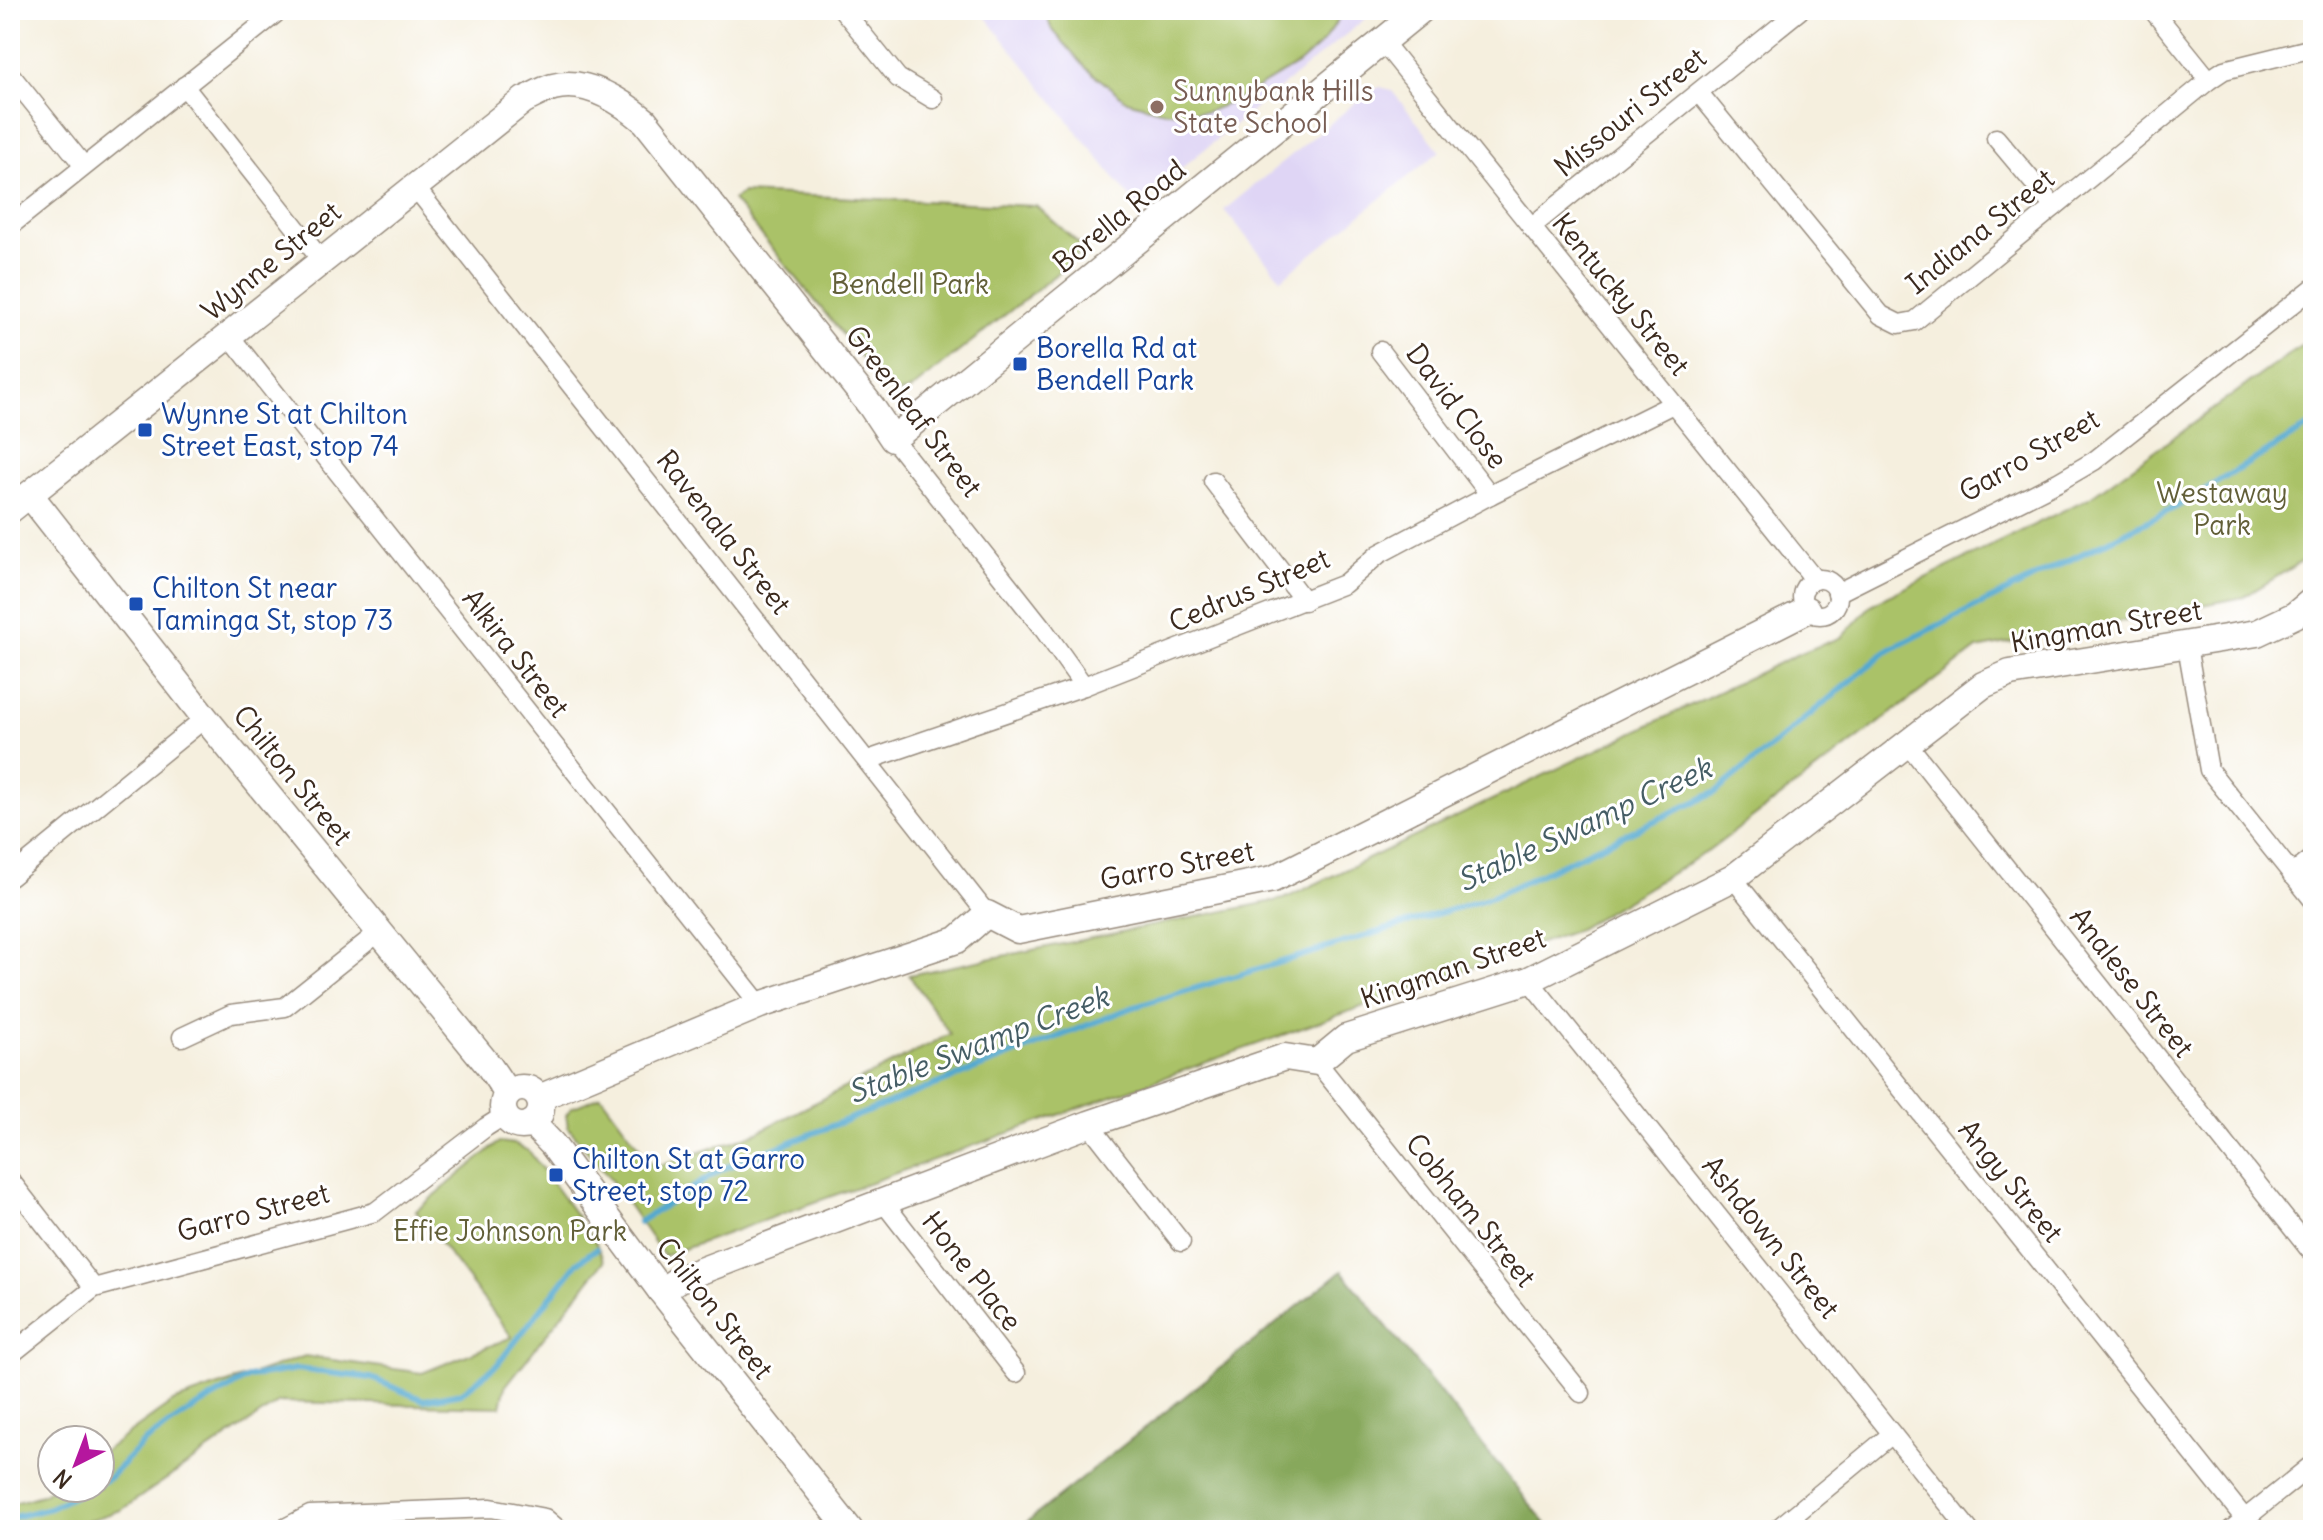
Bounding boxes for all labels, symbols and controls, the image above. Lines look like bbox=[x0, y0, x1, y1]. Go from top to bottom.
street label: Missouri Street bbox=[1547, 40, 1713, 184]
place label: Sunnybank Hills State School bbox=[1173, 73, 1373, 141]
marker: Sunnybank Hills State School bbox=[1148, 98, 1166, 116]
street label: Borella Road bbox=[1045, 151, 1193, 281]
street label: Indiana Street bbox=[1899, 160, 2061, 302]
street label: Wynne Street bbox=[194, 194, 348, 328]
street label: Kentucky Street bbox=[1544, 205, 1698, 383]
park label: Bendell Park bbox=[831, 266, 989, 302]
street label: Greenleaf Street bbox=[838, 318, 990, 504]
place label: Borella Rd at Bendell Park bbox=[1036, 330, 1197, 398]
street label: David Close bbox=[1398, 336, 1516, 476]
marker: Borella Rd at Bendell Park bbox=[1011, 355, 1029, 373]
place label: Wynne St at Chilton Street East, stop 74 bbox=[161, 396, 408, 464]
street label: Garro Street bbox=[1952, 400, 2106, 510]
marker: Wynne St at Chilton Street East, stop 74 bbox=[136, 421, 154, 439]
street label: Ravenala Street bbox=[649, 443, 799, 621]
park label: Westaway Park bbox=[2156, 475, 2288, 543]
street label: Cedrus Street bbox=[1163, 540, 1335, 640]
place label: Chilton St near Taminga St, stop 73 bbox=[152, 570, 393, 638]
street label: Alkira Street bbox=[455, 582, 577, 724]
street label: Kingman Street bbox=[2008, 591, 2204, 661]
marker: Chilton St near Taminga St, stop 73 bbox=[127, 595, 145, 613]
street label: Chilton Street bbox=[226, 698, 360, 852]
water label: Stable Swamp Creek bbox=[1451, 748, 1719, 900]
street label: Garro Street bbox=[1097, 832, 1257, 898]
street label: Analese Street bbox=[2062, 900, 2202, 1064]
street label: Kingman Street bbox=[1356, 919, 1550, 1017]
water label: Stable Swamp Creek bbox=[842, 976, 1115, 1111]
street label: Angy Street bbox=[1951, 1113, 2071, 1249]
street label: Cobham Street bbox=[1398, 1126, 1544, 1294]
place label: Chilton St at Garro Street, stop 72 bbox=[572, 1141, 805, 1209]
street label: Ashdown Street bbox=[1694, 1148, 1848, 1326]
marker: Chilton St at Garro Street, stop 72 bbox=[547, 1166, 565, 1184]
street label: Garro Street bbox=[173, 1174, 333, 1250]
street label: Hone Place bbox=[914, 1204, 1030, 1338]
park label: Effie Johnson Park bbox=[393, 1213, 627, 1249]
street label: Chilton Street bbox=[649, 1230, 781, 1386]
north arrow bbox=[36, 1424, 116, 1504]
text: N bbox=[48, 1463, 78, 1494]

